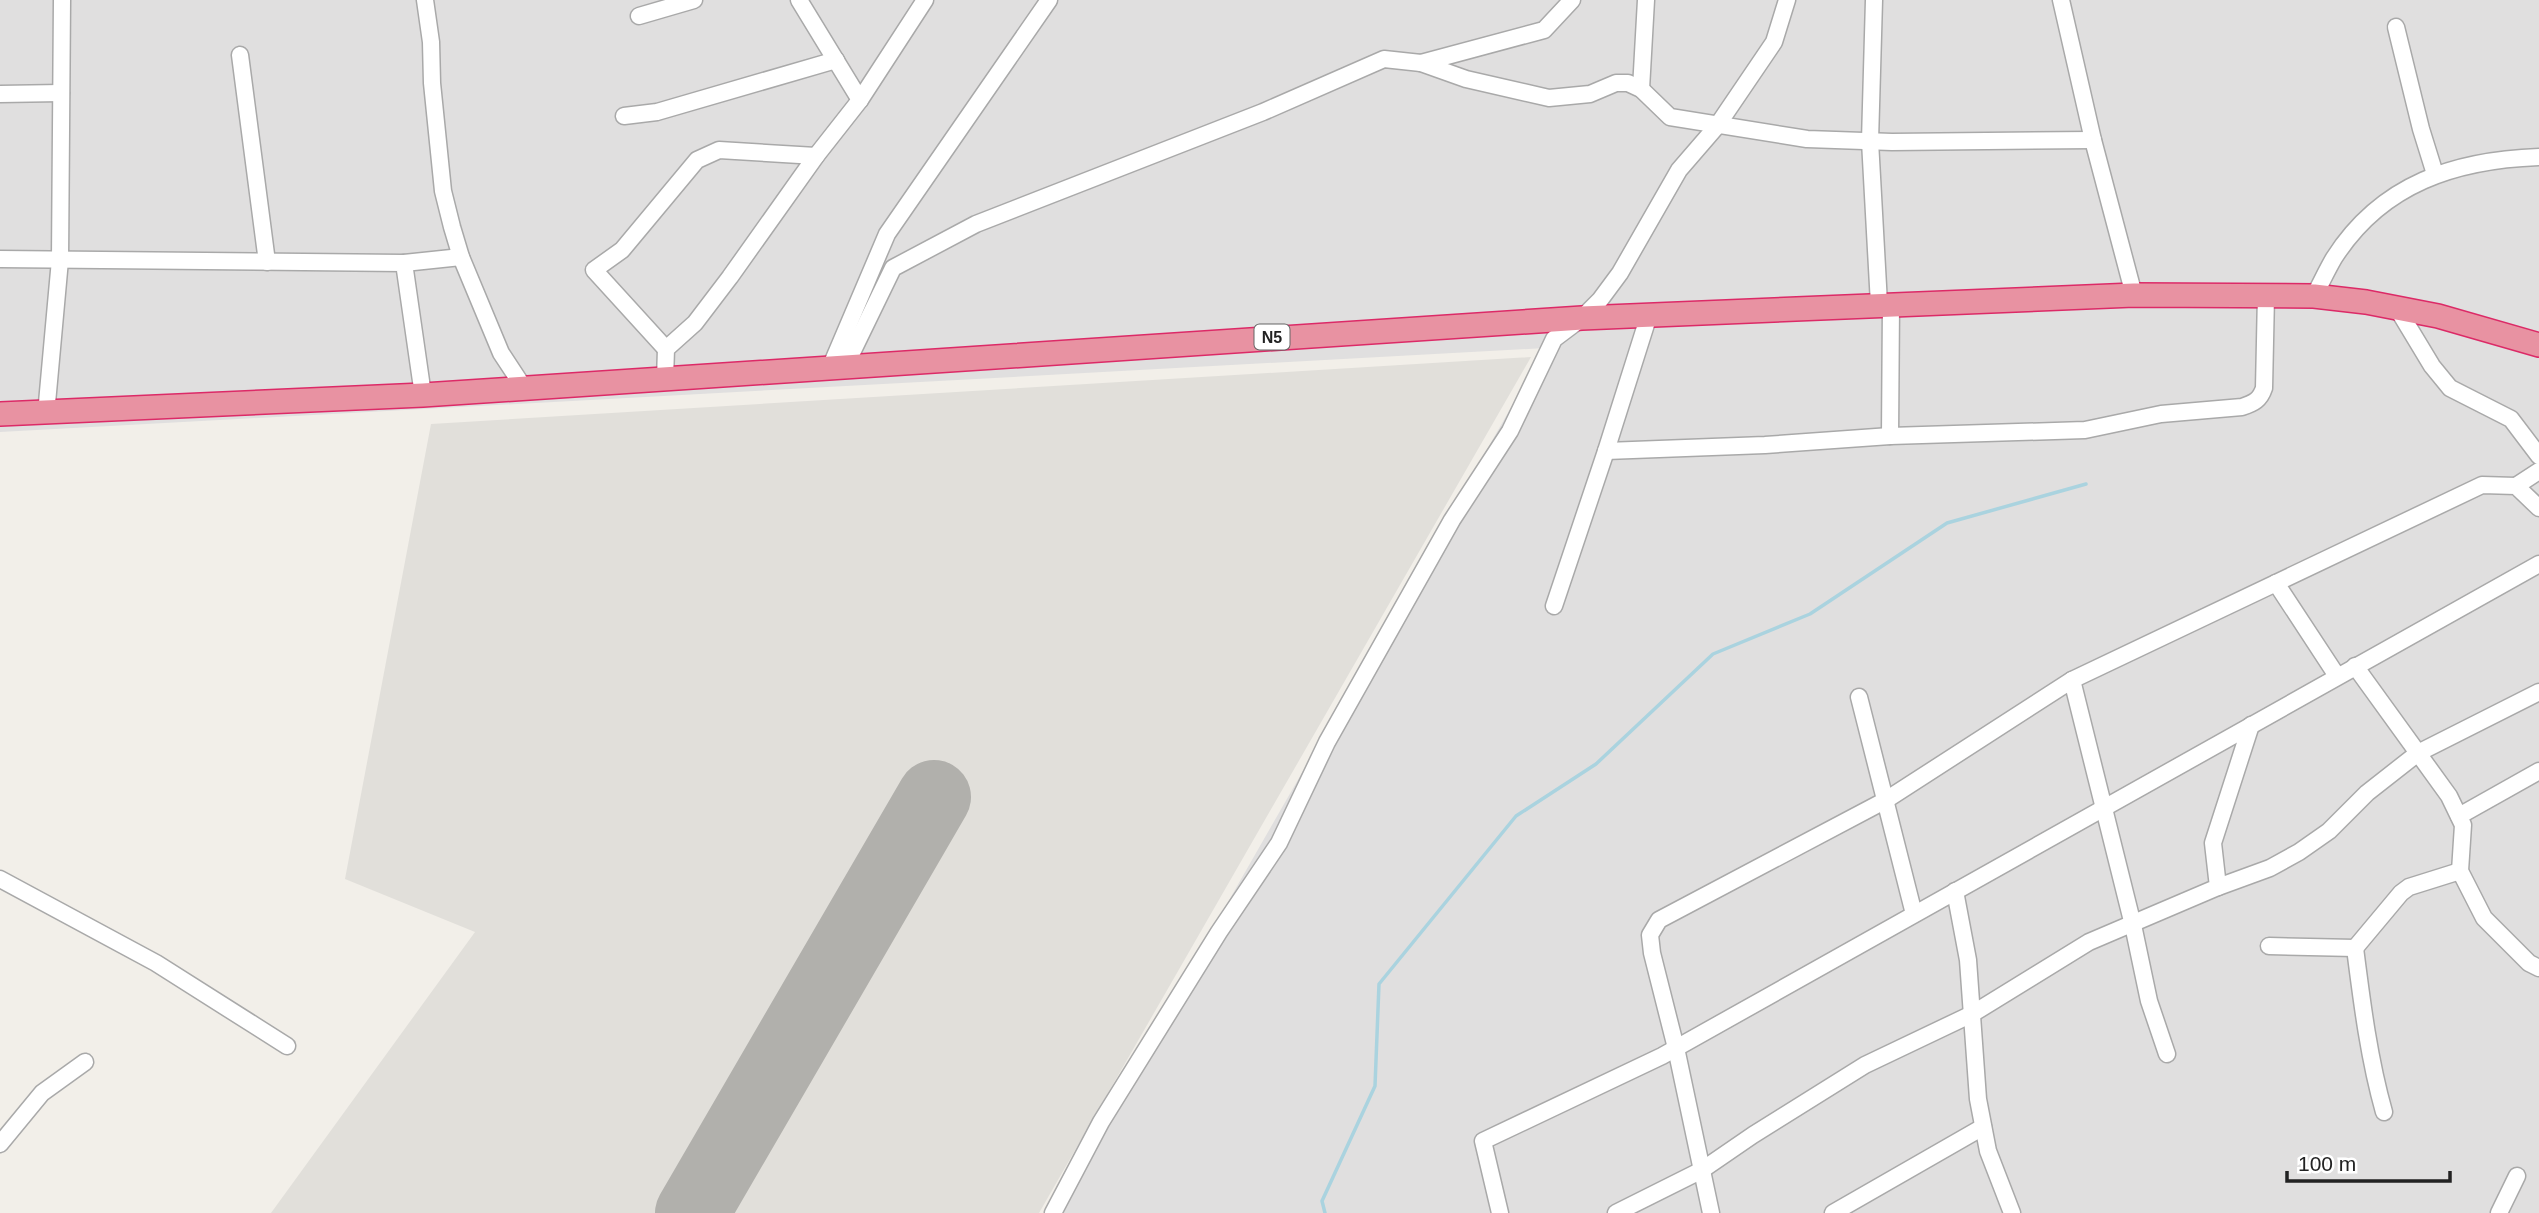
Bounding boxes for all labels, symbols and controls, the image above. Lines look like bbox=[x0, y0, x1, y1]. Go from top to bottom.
road number: N5 bbox=[1254, 324, 1290, 350]
scale bar bbox=[2287, 1140, 2450, 1184]
text: 100 m bbox=[2298, 1152, 2356, 1175]

